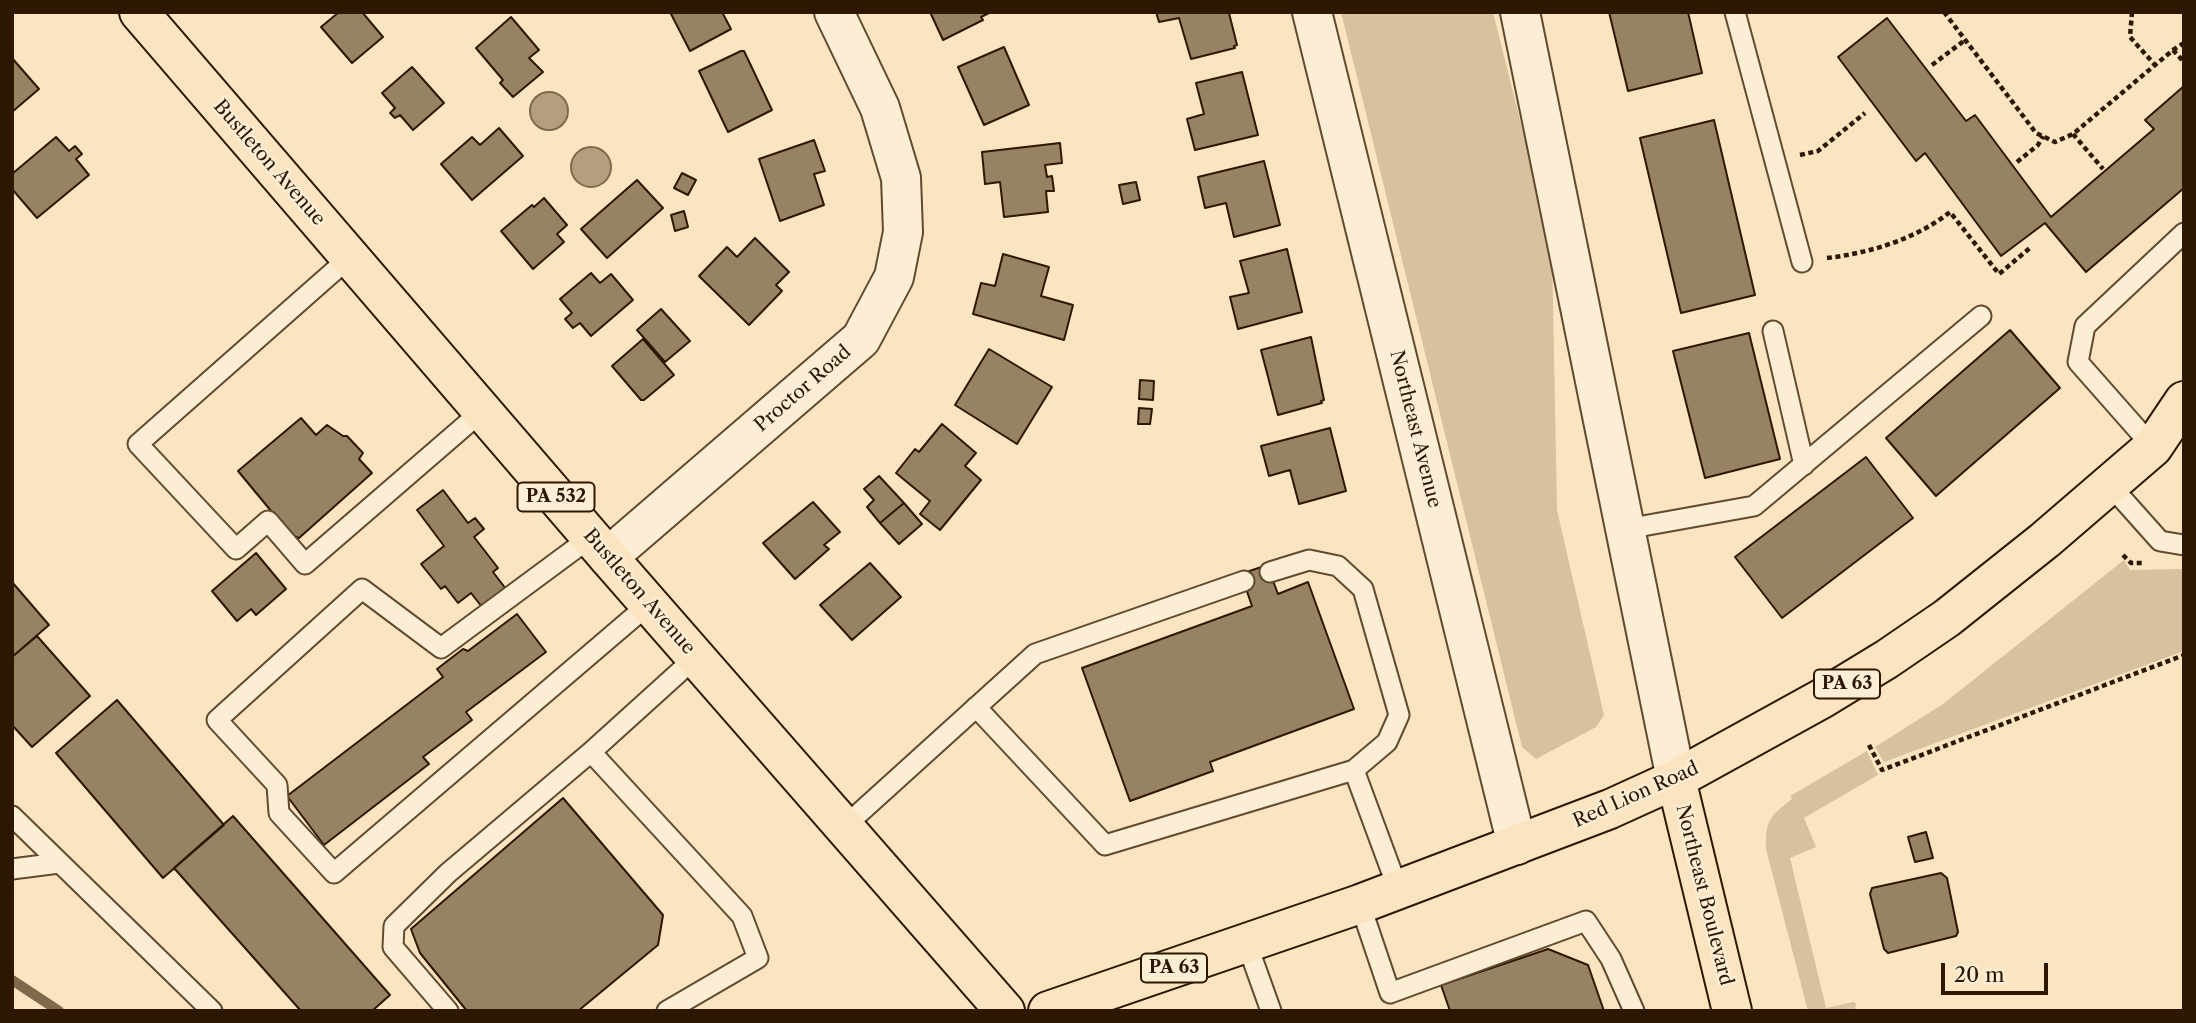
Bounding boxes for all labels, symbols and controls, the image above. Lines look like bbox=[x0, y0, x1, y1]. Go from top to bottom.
street label: Bustleton Avenue bbox=[208, 96, 330, 230]
street label: Proctor Road bbox=[750, 341, 856, 437]
street label: Northeast Avenue bbox=[1384, 348, 1446, 510]
road number: PA 532 bbox=[518, 482, 594, 512]
street label: Bustleton Avenue bbox=[578, 525, 700, 659]
road number: PA 63 bbox=[1814, 670, 1880, 698]
street label: Red Lion Road bbox=[1570, 757, 1702, 833]
street label: Northeast Boulevard bbox=[1670, 802, 1738, 988]
scale bar bbox=[1944, 950, 2051, 994]
road number: PA 63 bbox=[1141, 953, 1207, 982]
text: 20 m bbox=[1954, 962, 2005, 987]

